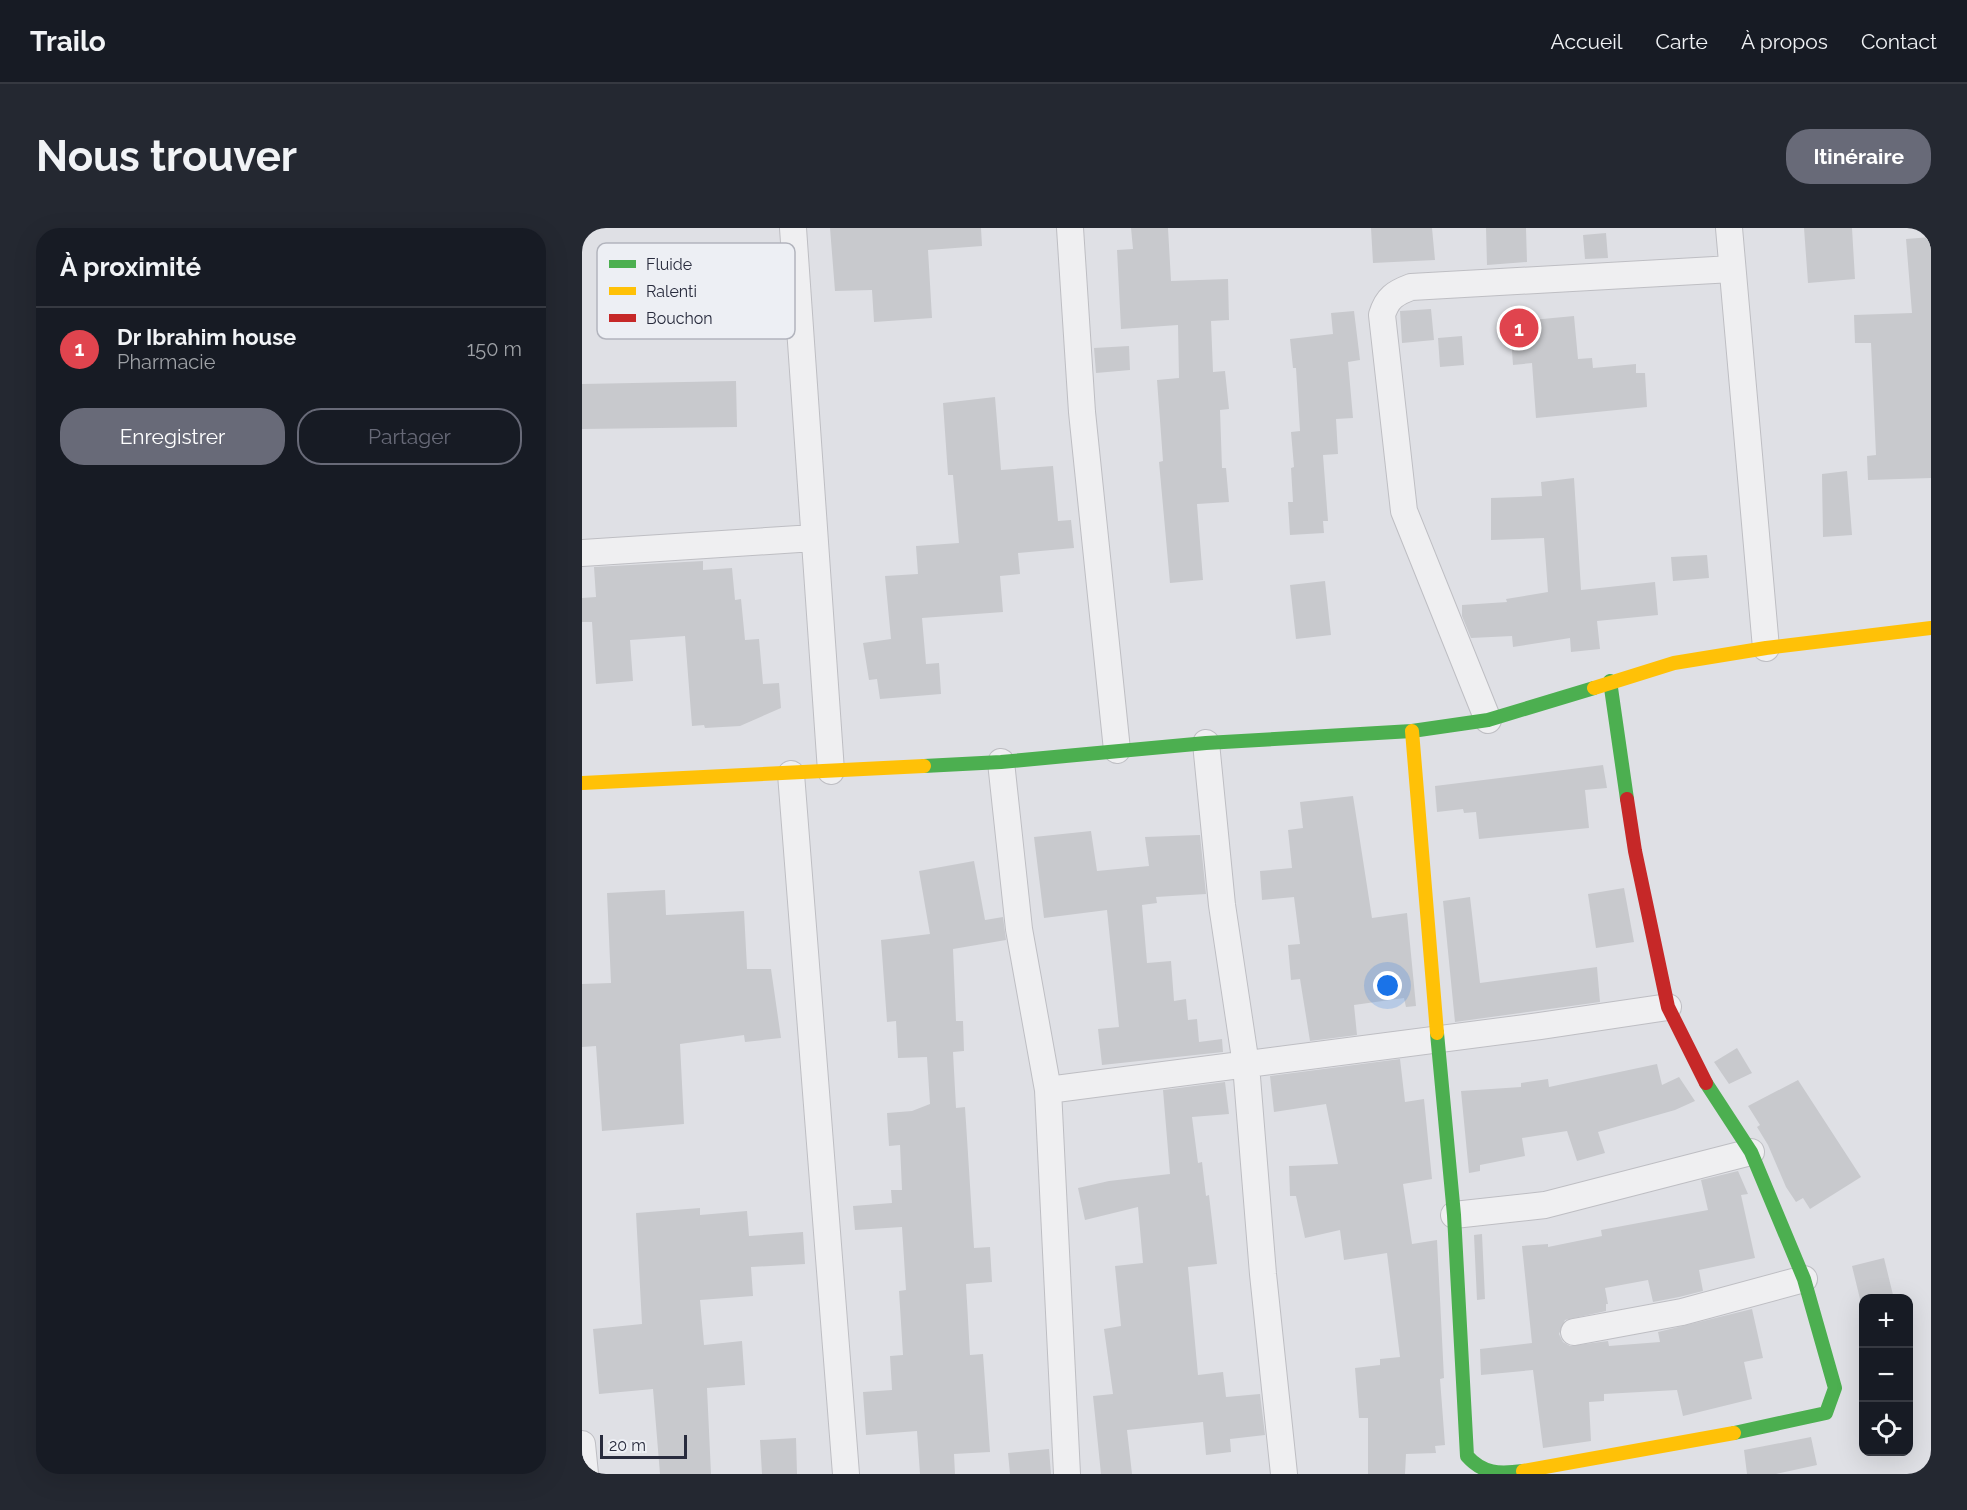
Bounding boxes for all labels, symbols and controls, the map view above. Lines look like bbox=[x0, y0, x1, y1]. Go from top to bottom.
text: Trailo bbox=[30, 25, 106, 58]
text: Accueil bbox=[1551, 29, 1623, 54]
text: Carte bbox=[1656, 29, 1708, 54]
text: À propos bbox=[1741, 29, 1828, 54]
text: Contact bbox=[1861, 29, 1937, 54]
button: Itinéraire bbox=[1786, 129, 1931, 184]
text: Nous trouver bbox=[36, 132, 297, 181]
legend bbox=[597, 243, 795, 339]
text: À proximité bbox=[60, 252, 201, 282]
text: Fluide bbox=[646, 255, 692, 274]
text: Ralenti bbox=[646, 282, 697, 301]
pin: 1 bbox=[1500, 306, 1538, 350]
text: Bouchon bbox=[646, 309, 713, 328]
text: Dr Ibrahim house bbox=[117, 324, 296, 350]
text: 1 bbox=[75, 337, 84, 361]
text: 150 m bbox=[467, 337, 522, 361]
text: Pharmacie bbox=[117, 350, 215, 374]
button: Enregistrer bbox=[60, 408, 285, 465]
button: Partager bbox=[297, 408, 522, 465]
your location bbox=[1373, 971, 1402, 1000]
map controls bbox=[1859, 1294, 1913, 1456]
button: + bbox=[1859, 1294, 1913, 1348]
button: − bbox=[1859, 1348, 1913, 1402]
button: locate bbox=[1859, 1402, 1913, 1456]
scale bar bbox=[600, 1432, 687, 1460]
text: 20 m bbox=[609, 1436, 646, 1455]

